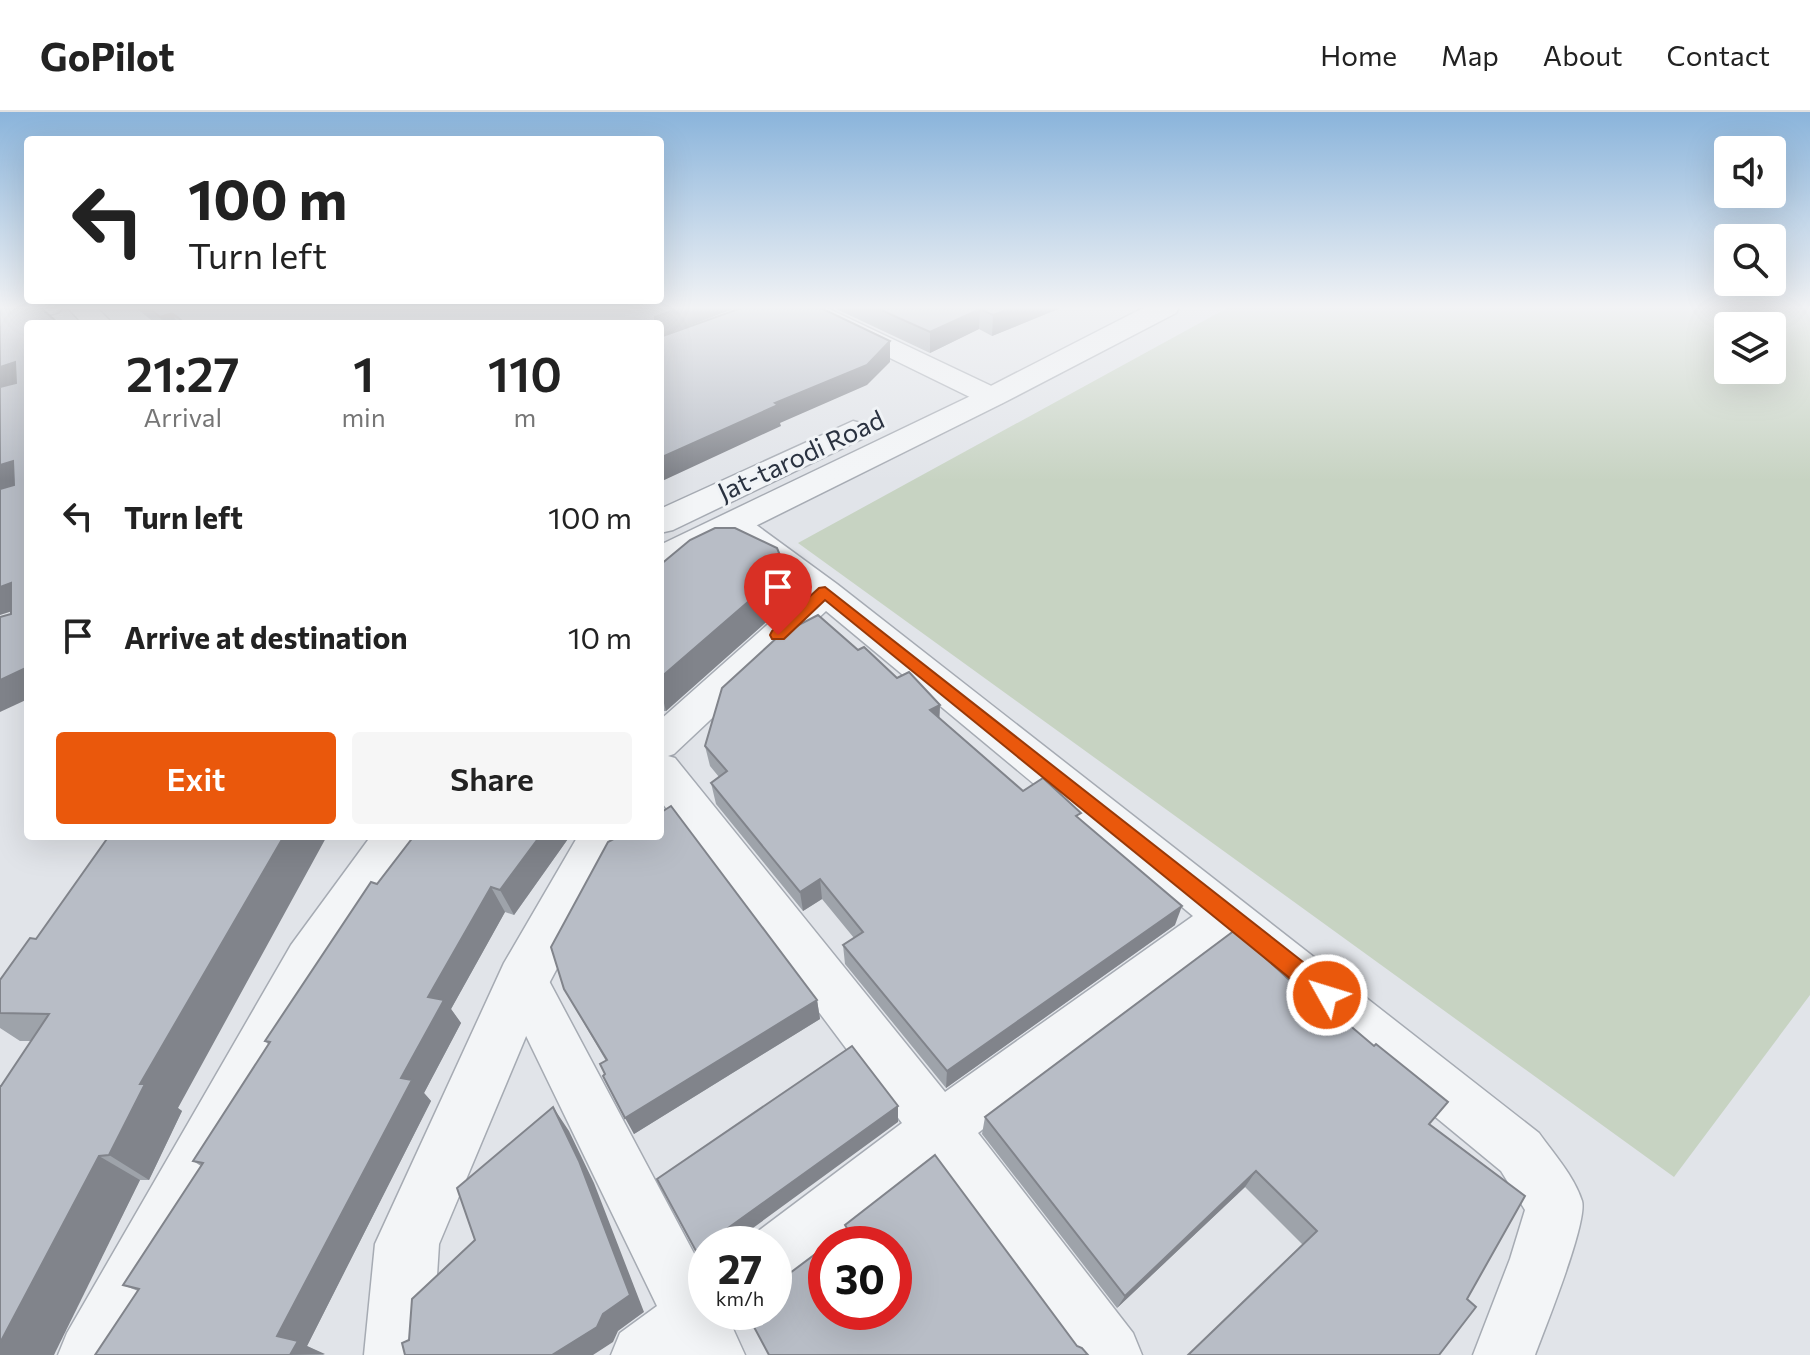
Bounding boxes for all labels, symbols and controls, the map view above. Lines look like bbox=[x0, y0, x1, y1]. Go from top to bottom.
text: GoPilot bbox=[40, 32, 175, 79]
text: Home bbox=[1320, 38, 1397, 72]
text: Map bbox=[1441, 38, 1499, 72]
text: About bbox=[1543, 38, 1623, 72]
text: Contact bbox=[1667, 38, 1770, 72]
map controls bbox=[1714, 136, 1786, 384]
button: sound bbox=[1714, 136, 1786, 208]
text: 100 m bbox=[188, 163, 347, 232]
icon: left bbox=[56, 168, 160, 272]
button: search bbox=[1714, 224, 1786, 296]
text: Turn left bbox=[188, 232, 327, 276]
button: layers bbox=[1714, 312, 1786, 384]
text: 21:27 bbox=[126, 343, 239, 402]
text: 1 bbox=[353, 343, 374, 402]
text: 110 bbox=[488, 343, 562, 402]
text: Arrival bbox=[143, 401, 222, 432]
text: min bbox=[341, 401, 386, 432]
text: m bbox=[514, 401, 536, 432]
street label: Jat-tarodi Road bbox=[712, 403, 888, 507]
icon: left bbox=[56, 494, 100, 538]
text: Turn left bbox=[124, 498, 243, 535]
text: 100 m bbox=[548, 498, 632, 535]
pin bbox=[744, 553, 812, 635]
icon: arrive bbox=[756, 565, 800, 609]
icon: arrive bbox=[56, 614, 100, 658]
text: Arrive at destination bbox=[124, 618, 408, 655]
text: 10 m bbox=[568, 618, 632, 655]
button: Exit bbox=[56, 732, 336, 824]
button: Share bbox=[352, 732, 632, 824]
position arrow bbox=[1285, 953, 1369, 1037]
speed limit sign: 30 bbox=[808, 1226, 912, 1330]
text: 27 bbox=[718, 1243, 762, 1292]
text: km/h bbox=[716, 1286, 764, 1310]

